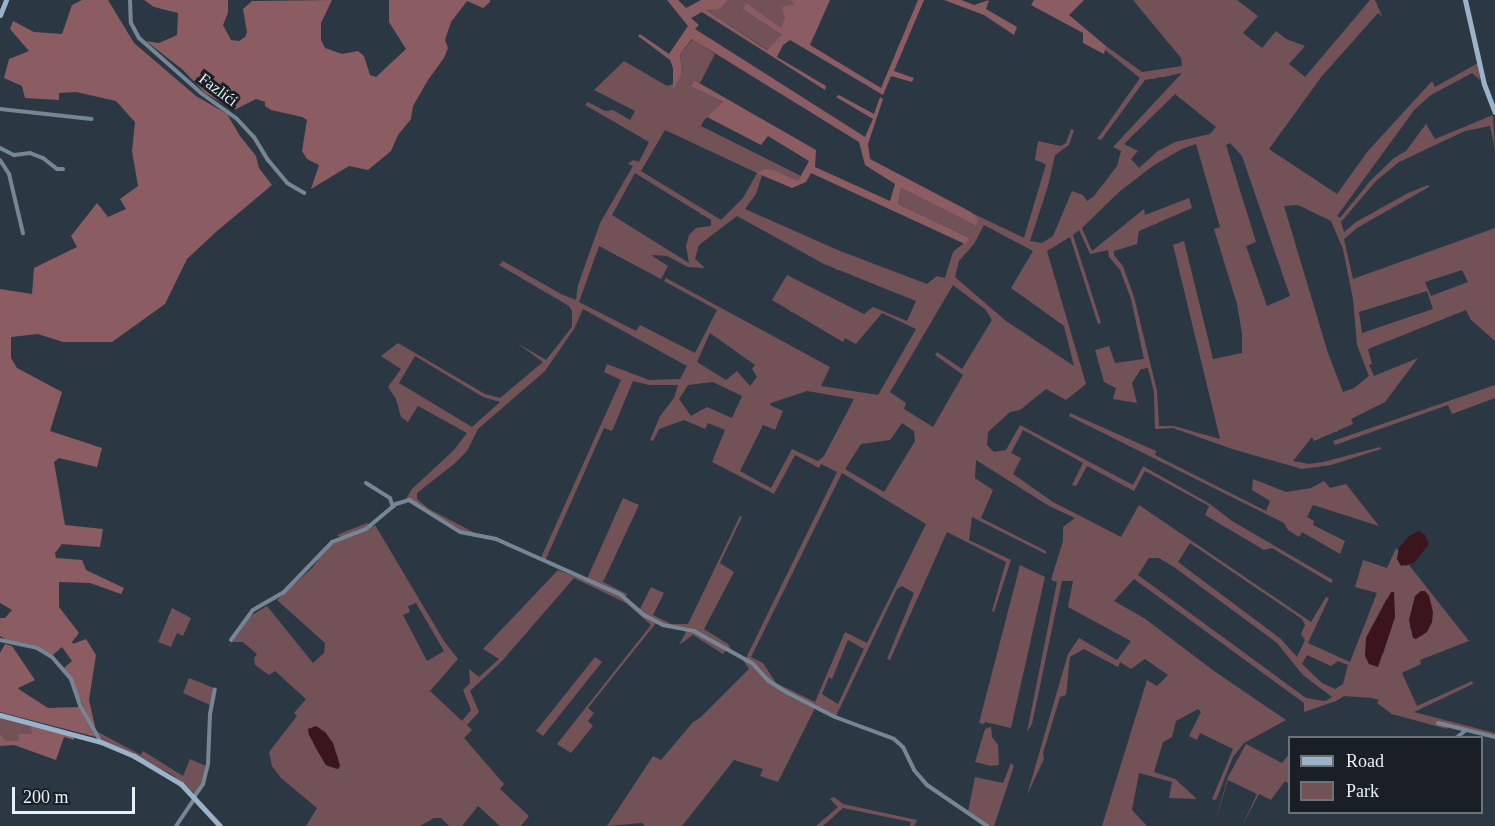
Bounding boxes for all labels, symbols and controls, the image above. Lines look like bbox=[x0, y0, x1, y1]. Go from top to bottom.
street label: Fazlići bbox=[195, 69, 241, 111]
legend bbox=[1288, 736, 1483, 814]
text: Road bbox=[1346, 751, 1384, 771]
scale bar bbox=[15, 775, 138, 813]
text: Park bbox=[1346, 781, 1379, 801]
text: 200 m bbox=[23, 787, 69, 807]

